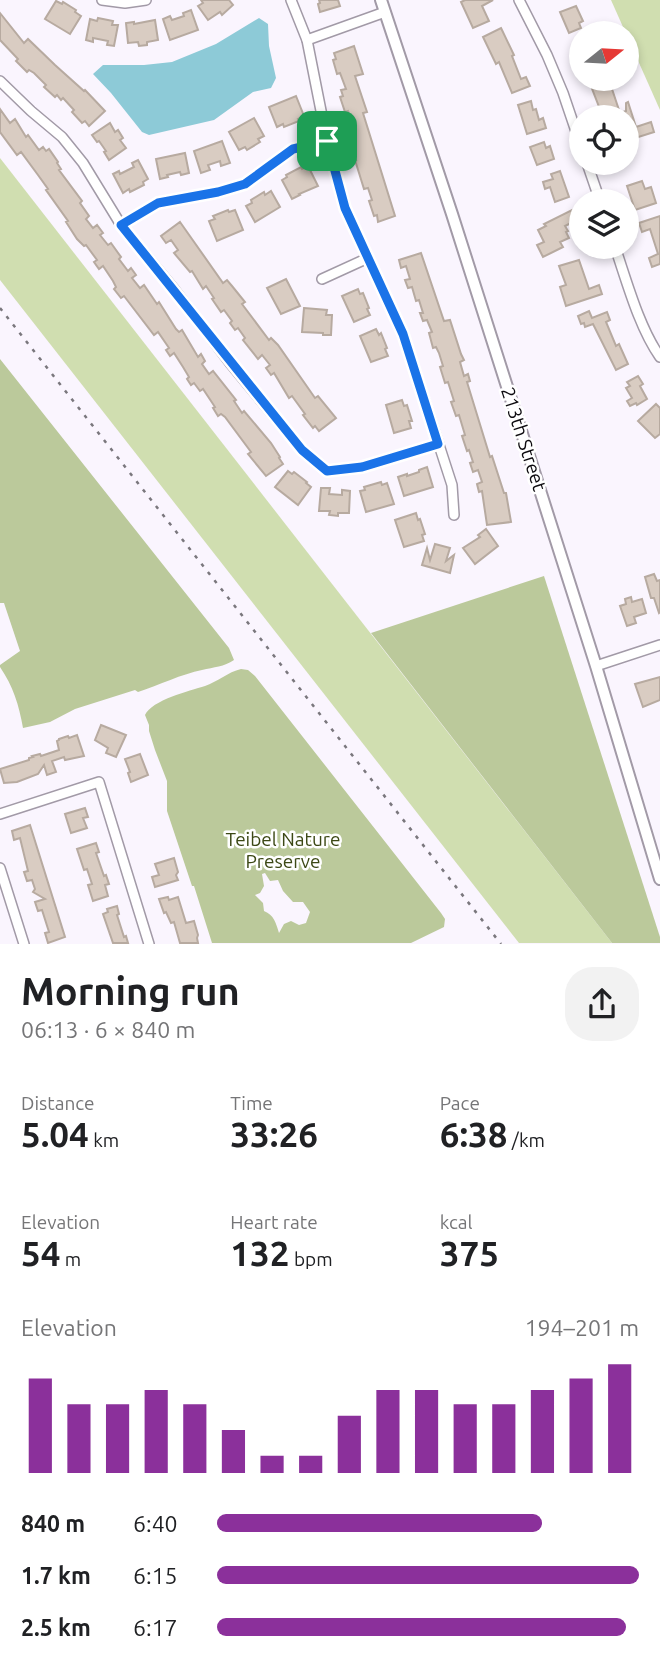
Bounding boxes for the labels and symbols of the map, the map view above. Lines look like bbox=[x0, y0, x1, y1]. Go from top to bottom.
north arrow bbox=[569, 21, 639, 91]
pin bbox=[297, 111, 357, 171]
street label: 213th Street bbox=[497, 384, 551, 494]
park label: Teibel Nature Preserve bbox=[225, 828, 341, 872]

